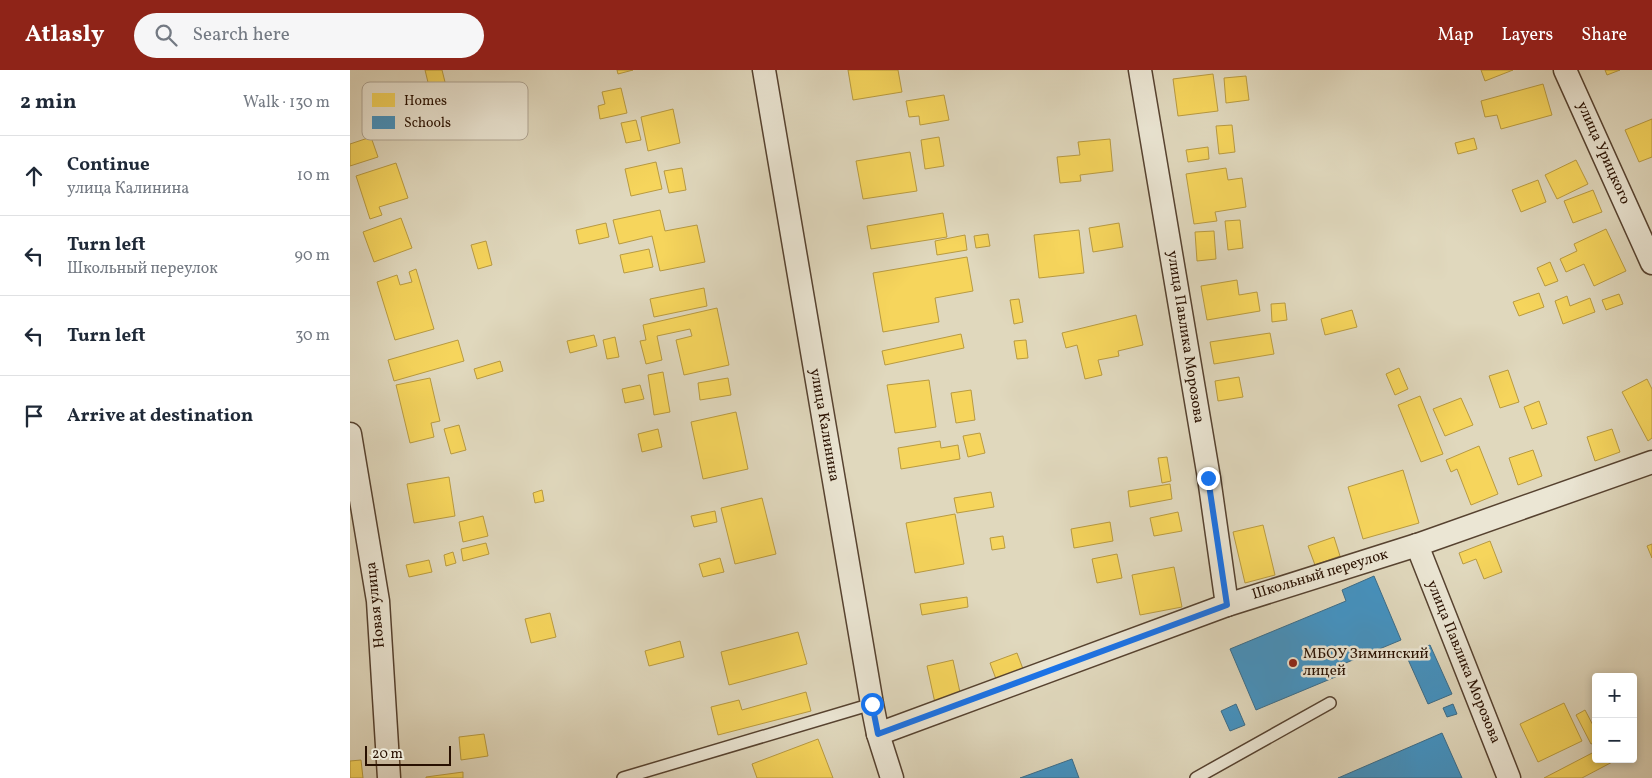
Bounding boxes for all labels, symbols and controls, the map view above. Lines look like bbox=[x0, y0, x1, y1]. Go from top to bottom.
search box bbox=[134, 13, 484, 58]
text: Atlasly bbox=[25, 18, 104, 52]
icon: search bbox=[152, 21, 180, 49]
text: Search here bbox=[192, 22, 290, 48]
text: Map bbox=[1437, 23, 1473, 48]
text: Layers bbox=[1501, 23, 1553, 48]
text: Share bbox=[1581, 23, 1627, 48]
legend bbox=[362, 82, 528, 140]
text: 2 min bbox=[20, 88, 77, 117]
text: Walk · 130 m bbox=[243, 92, 330, 114]
text: Homes bbox=[404, 92, 447, 111]
street label: улица Урицкого bbox=[1571, 98, 1635, 208]
text: Schools bbox=[404, 114, 451, 133]
text: Continue bbox=[67, 152, 150, 178]
icon: ahead bbox=[20, 162, 48, 190]
text: 10 m bbox=[297, 165, 330, 187]
text: улица Калинина bbox=[67, 178, 189, 200]
text: Turn left bbox=[67, 232, 146, 258]
icon: left bbox=[20, 242, 48, 270]
text: 90 m bbox=[294, 245, 330, 267]
street label: улица Павлика Морозова bbox=[1161, 249, 1209, 425]
text: Школьный переулок bbox=[67, 258, 218, 280]
icon: left bbox=[20, 322, 48, 350]
text: Turn left bbox=[67, 323, 146, 349]
text: 30 m bbox=[295, 325, 330, 347]
street label: улица Калинина bbox=[804, 367, 844, 483]
icon: arrive bbox=[20, 402, 48, 430]
text: Arrive at destination bbox=[67, 403, 253, 429]
route end bbox=[1197, 467, 1220, 490]
street label: Школьный переулок bbox=[1249, 544, 1391, 606]
street label: Новая улица bbox=[361, 561, 391, 649]
street label: улица Павлика Морозова bbox=[1421, 577, 1505, 747]
place label: МБОУ Зиминский лицей bbox=[1303, 644, 1429, 682]
marker: МБОУ Зиминский лицей bbox=[1287, 657, 1299, 669]
map controls bbox=[1592, 673, 1637, 763]
button: + bbox=[1592, 673, 1637, 718]
route start bbox=[861, 693, 884, 716]
button: − bbox=[1592, 718, 1637, 763]
scale bar bbox=[365, 743, 451, 766]
text: 20 m bbox=[372, 745, 403, 764]

